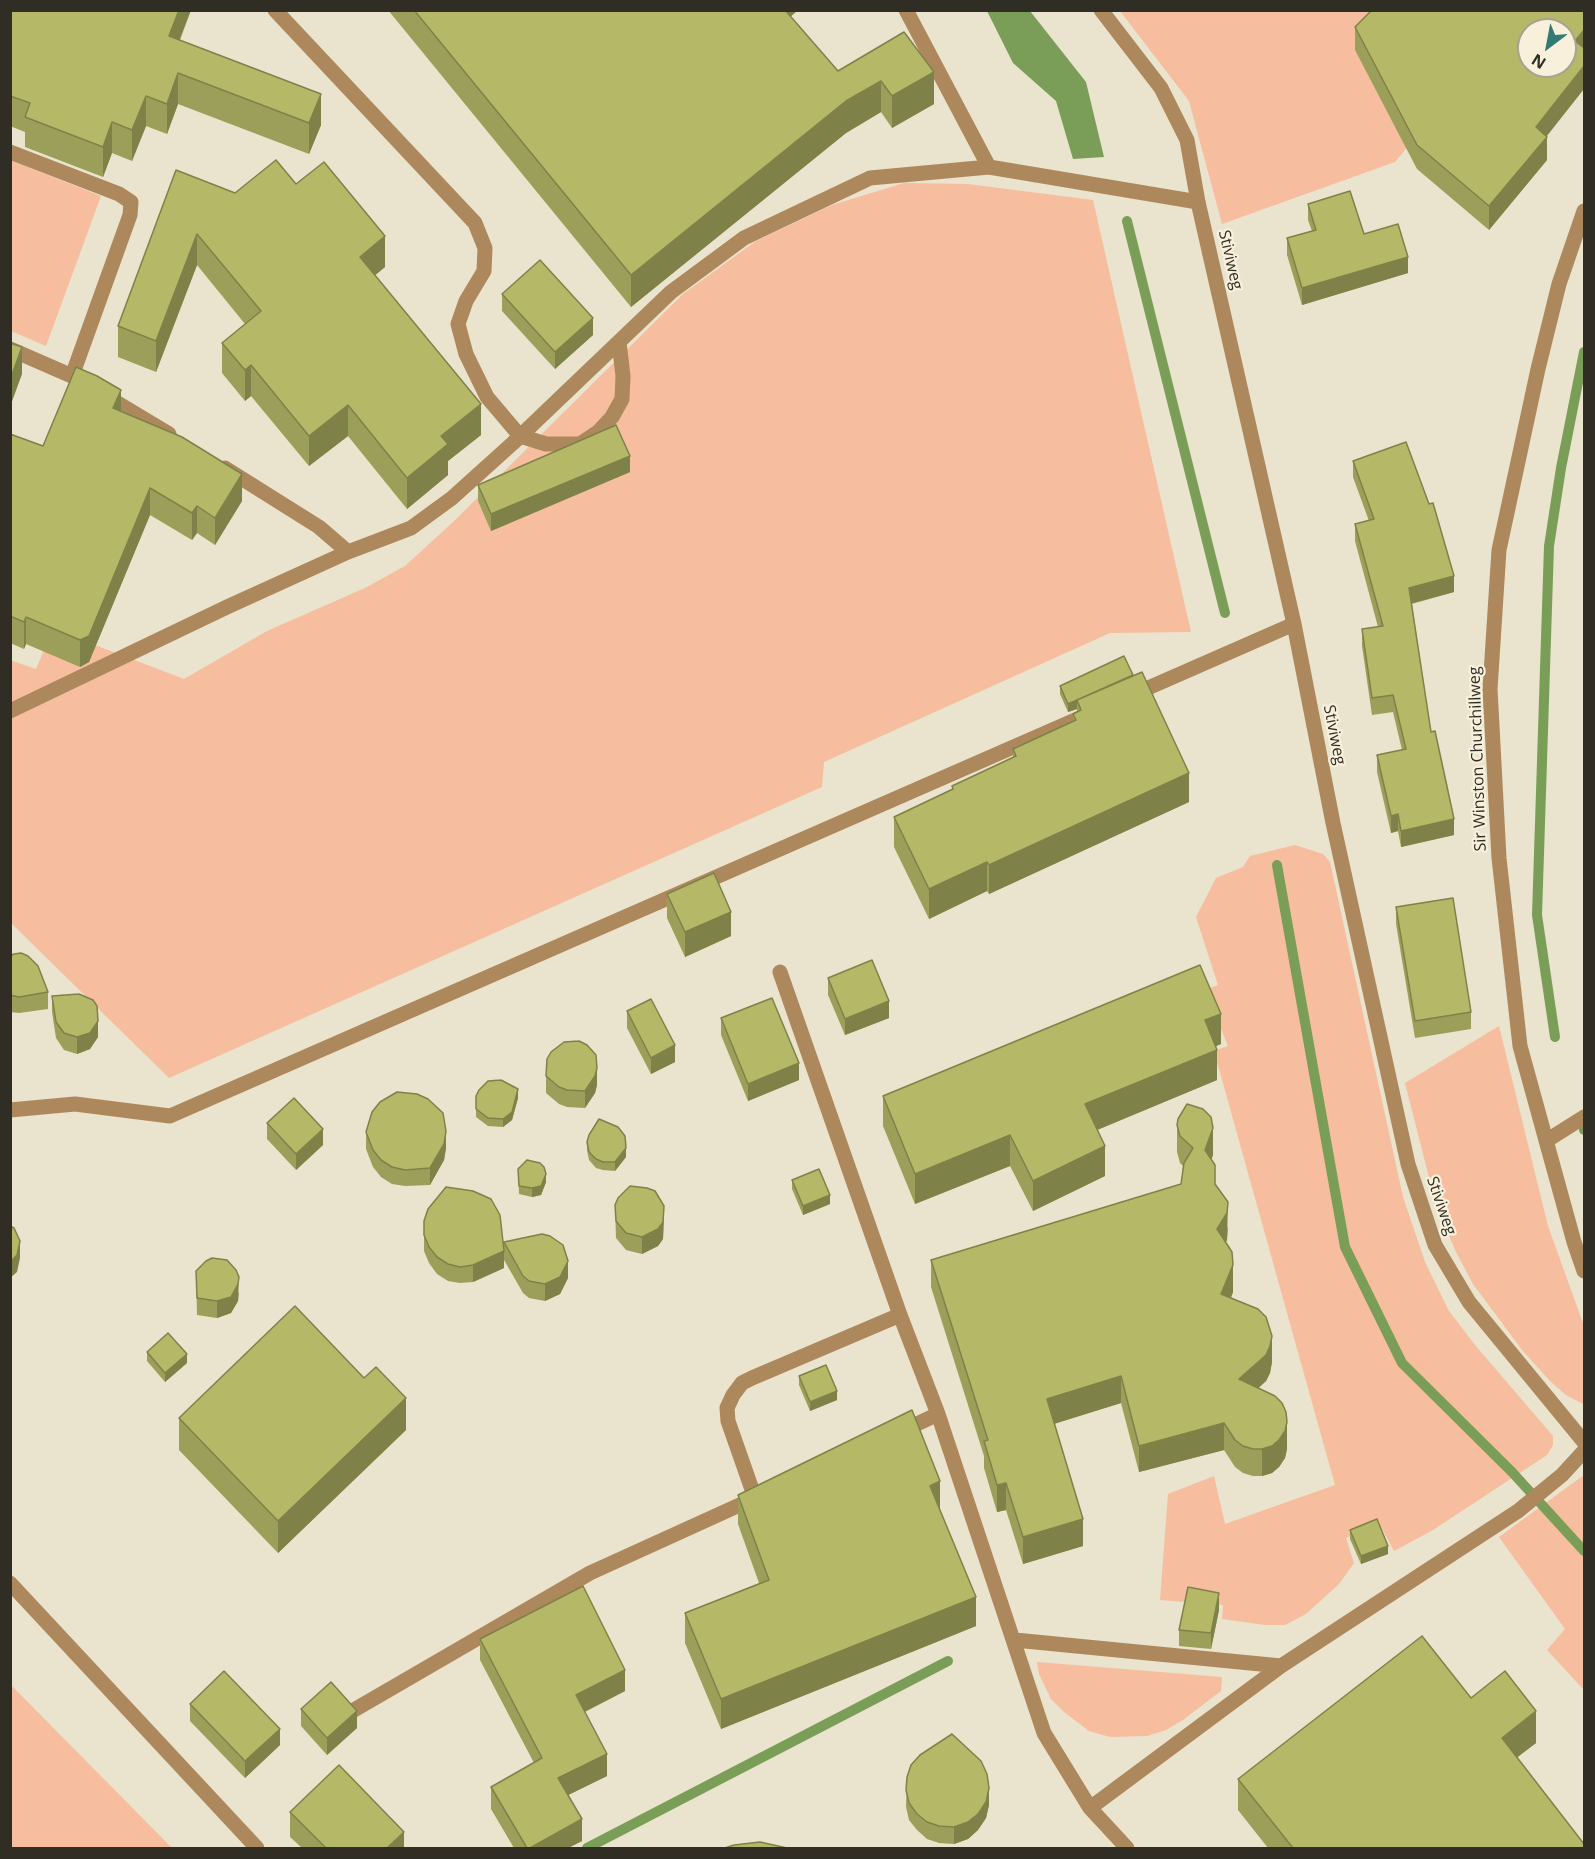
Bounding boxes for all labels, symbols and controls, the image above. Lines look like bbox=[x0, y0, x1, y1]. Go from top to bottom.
north arrow bbox=[1517, 18, 1577, 78]
text: N bbox=[1527, 49, 1550, 74]
street label: Stiviweg bbox=[1214, 228, 1246, 292]
street label: Sir Winston Churchillweg bbox=[1465, 666, 1491, 852]
street label: Stiviweg bbox=[1319, 703, 1349, 767]
street label: Stiviweg bbox=[1422, 1174, 1460, 1238]

